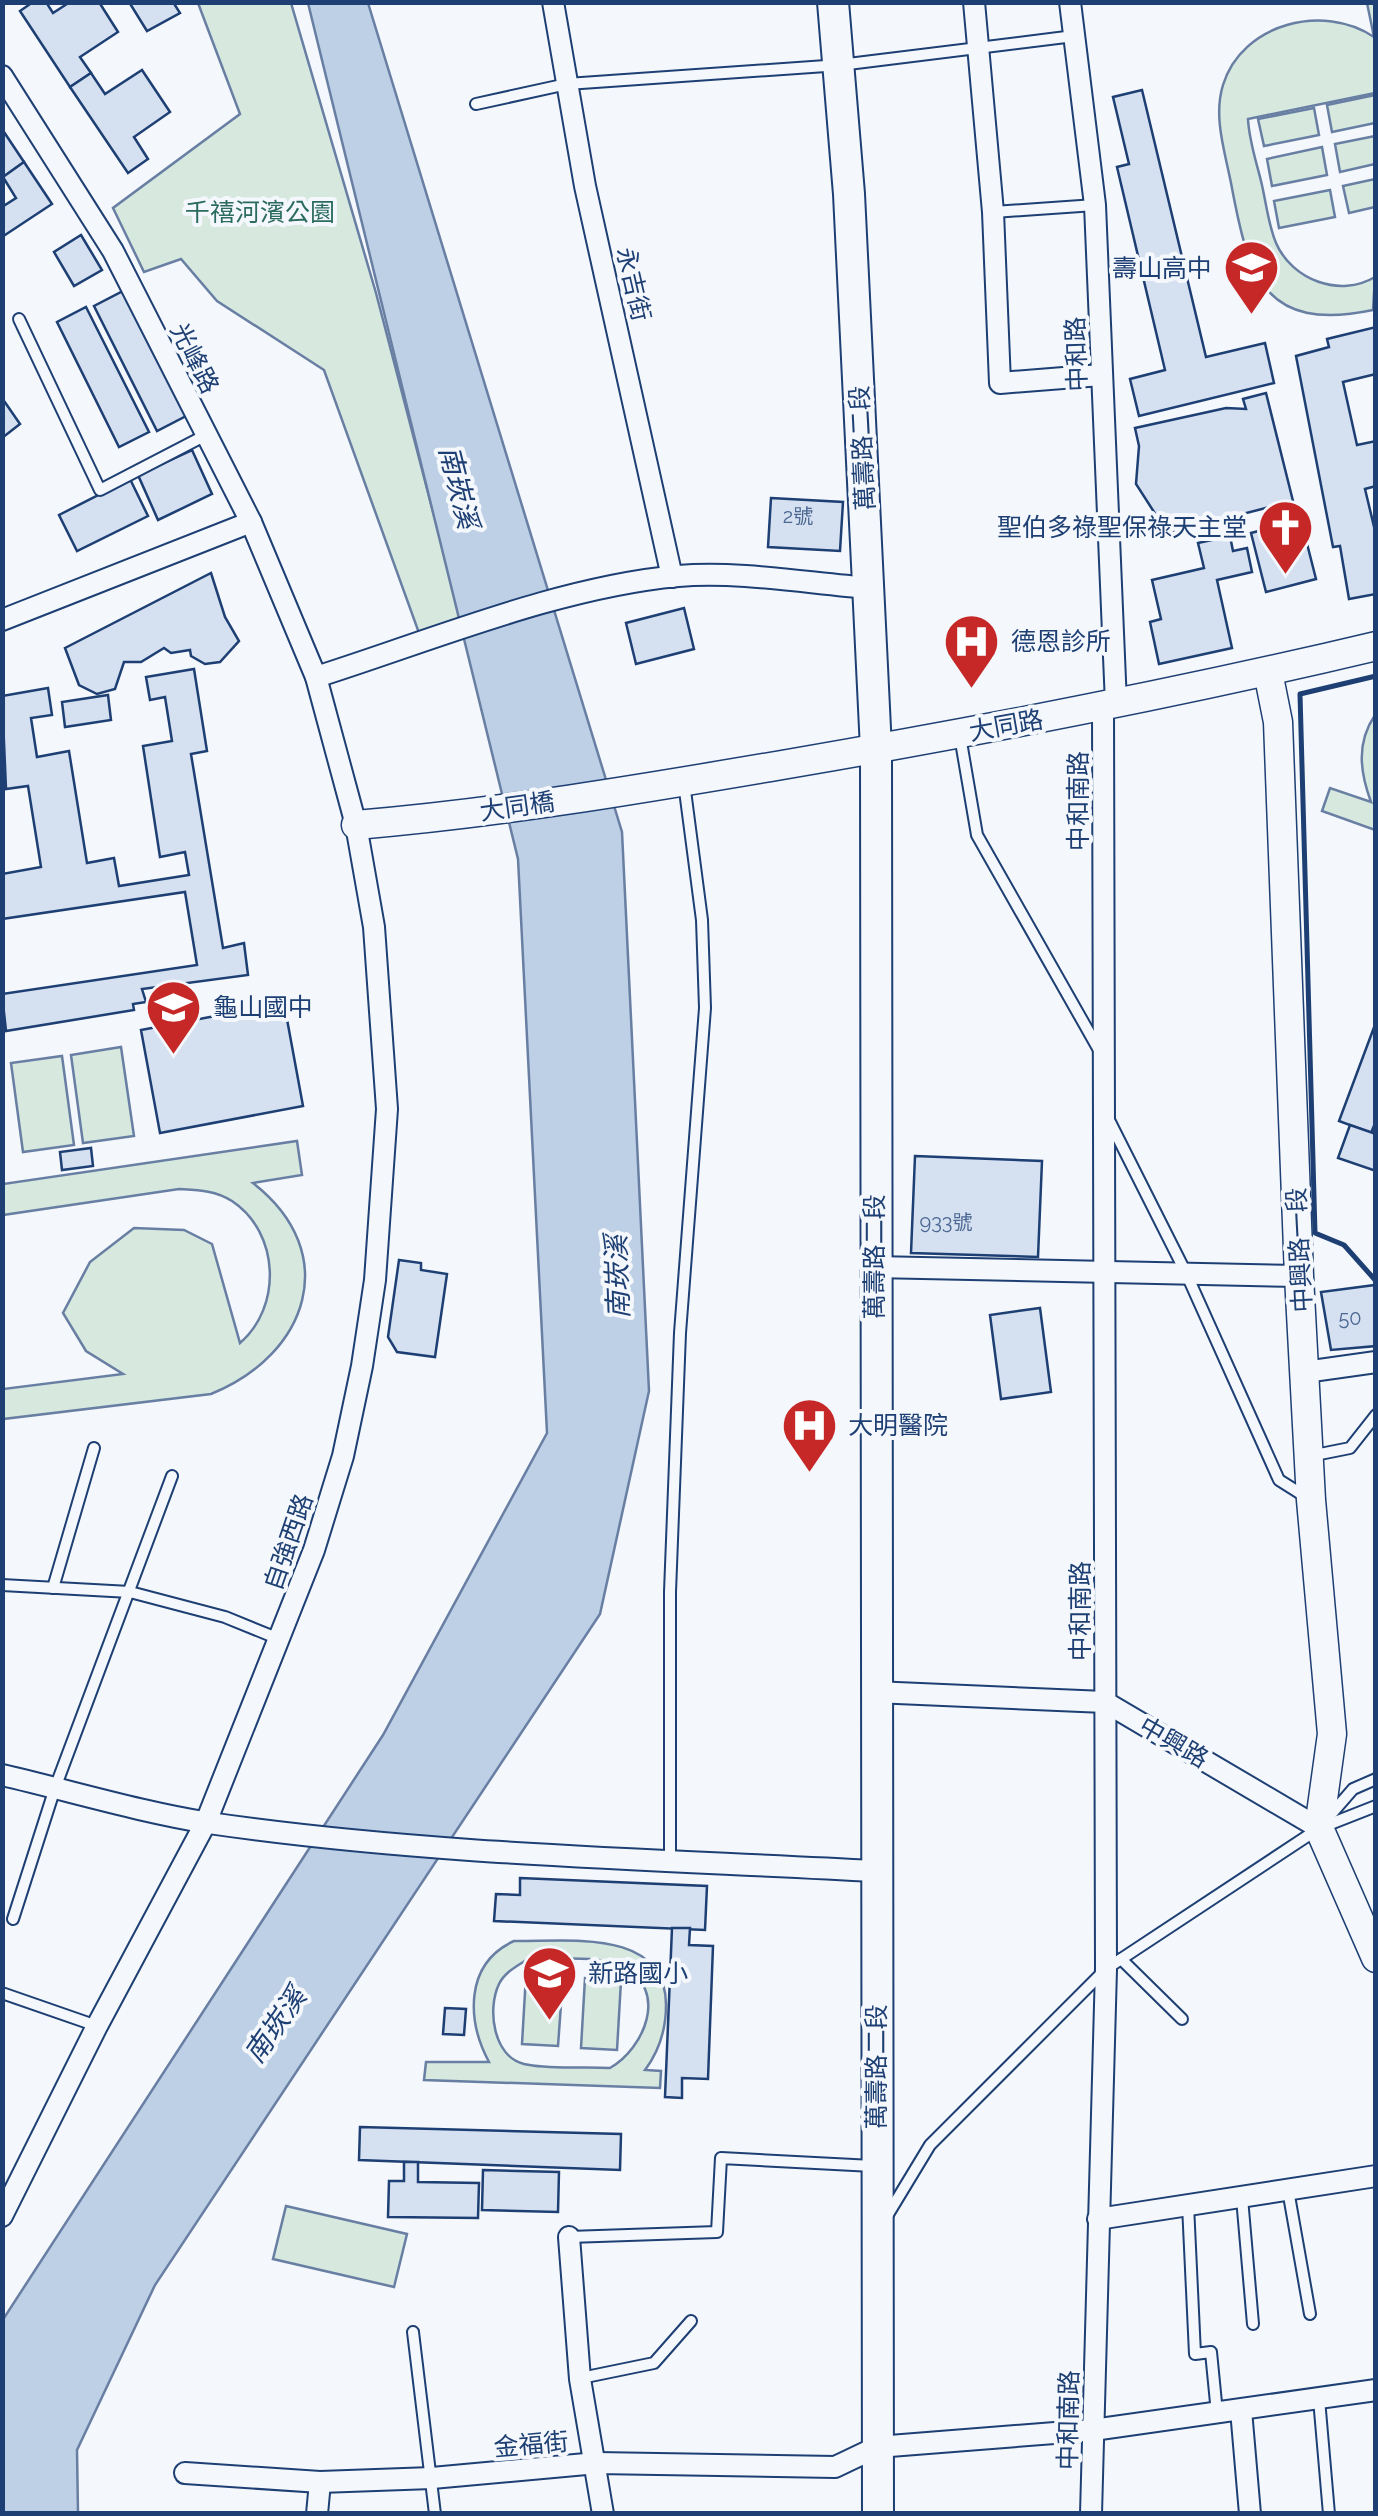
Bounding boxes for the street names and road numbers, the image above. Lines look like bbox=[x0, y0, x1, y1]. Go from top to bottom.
street label: 永吉街 bbox=[611, 244, 657, 324]
street label: 中和路 bbox=[1060, 316, 1092, 392]
street label: 光峰路 bbox=[165, 318, 225, 398]
street label: 萬壽路二段 bbox=[844, 385, 880, 511]
street label: 大同路 bbox=[966, 704, 1046, 746]
street label: 中和南路 bbox=[1063, 751, 1093, 851]
street label: 大同橋 bbox=[478, 786, 556, 826]
street label: 中興路一段 bbox=[1281, 1187, 1317, 1313]
street label: 萬壽路二段 bbox=[859, 1194, 889, 1320]
street label: 自強西路 bbox=[258, 1490, 318, 1594]
street label: 中和南路 bbox=[1065, 1561, 1095, 1661]
street label: 中興路 bbox=[1134, 1710, 1214, 1774]
street label: 萬壽路二段 bbox=[861, 2004, 891, 2130]
street label: 中和南路 bbox=[1052, 2370, 1084, 2470]
street label: 金福街 bbox=[492, 2426, 570, 2462]

